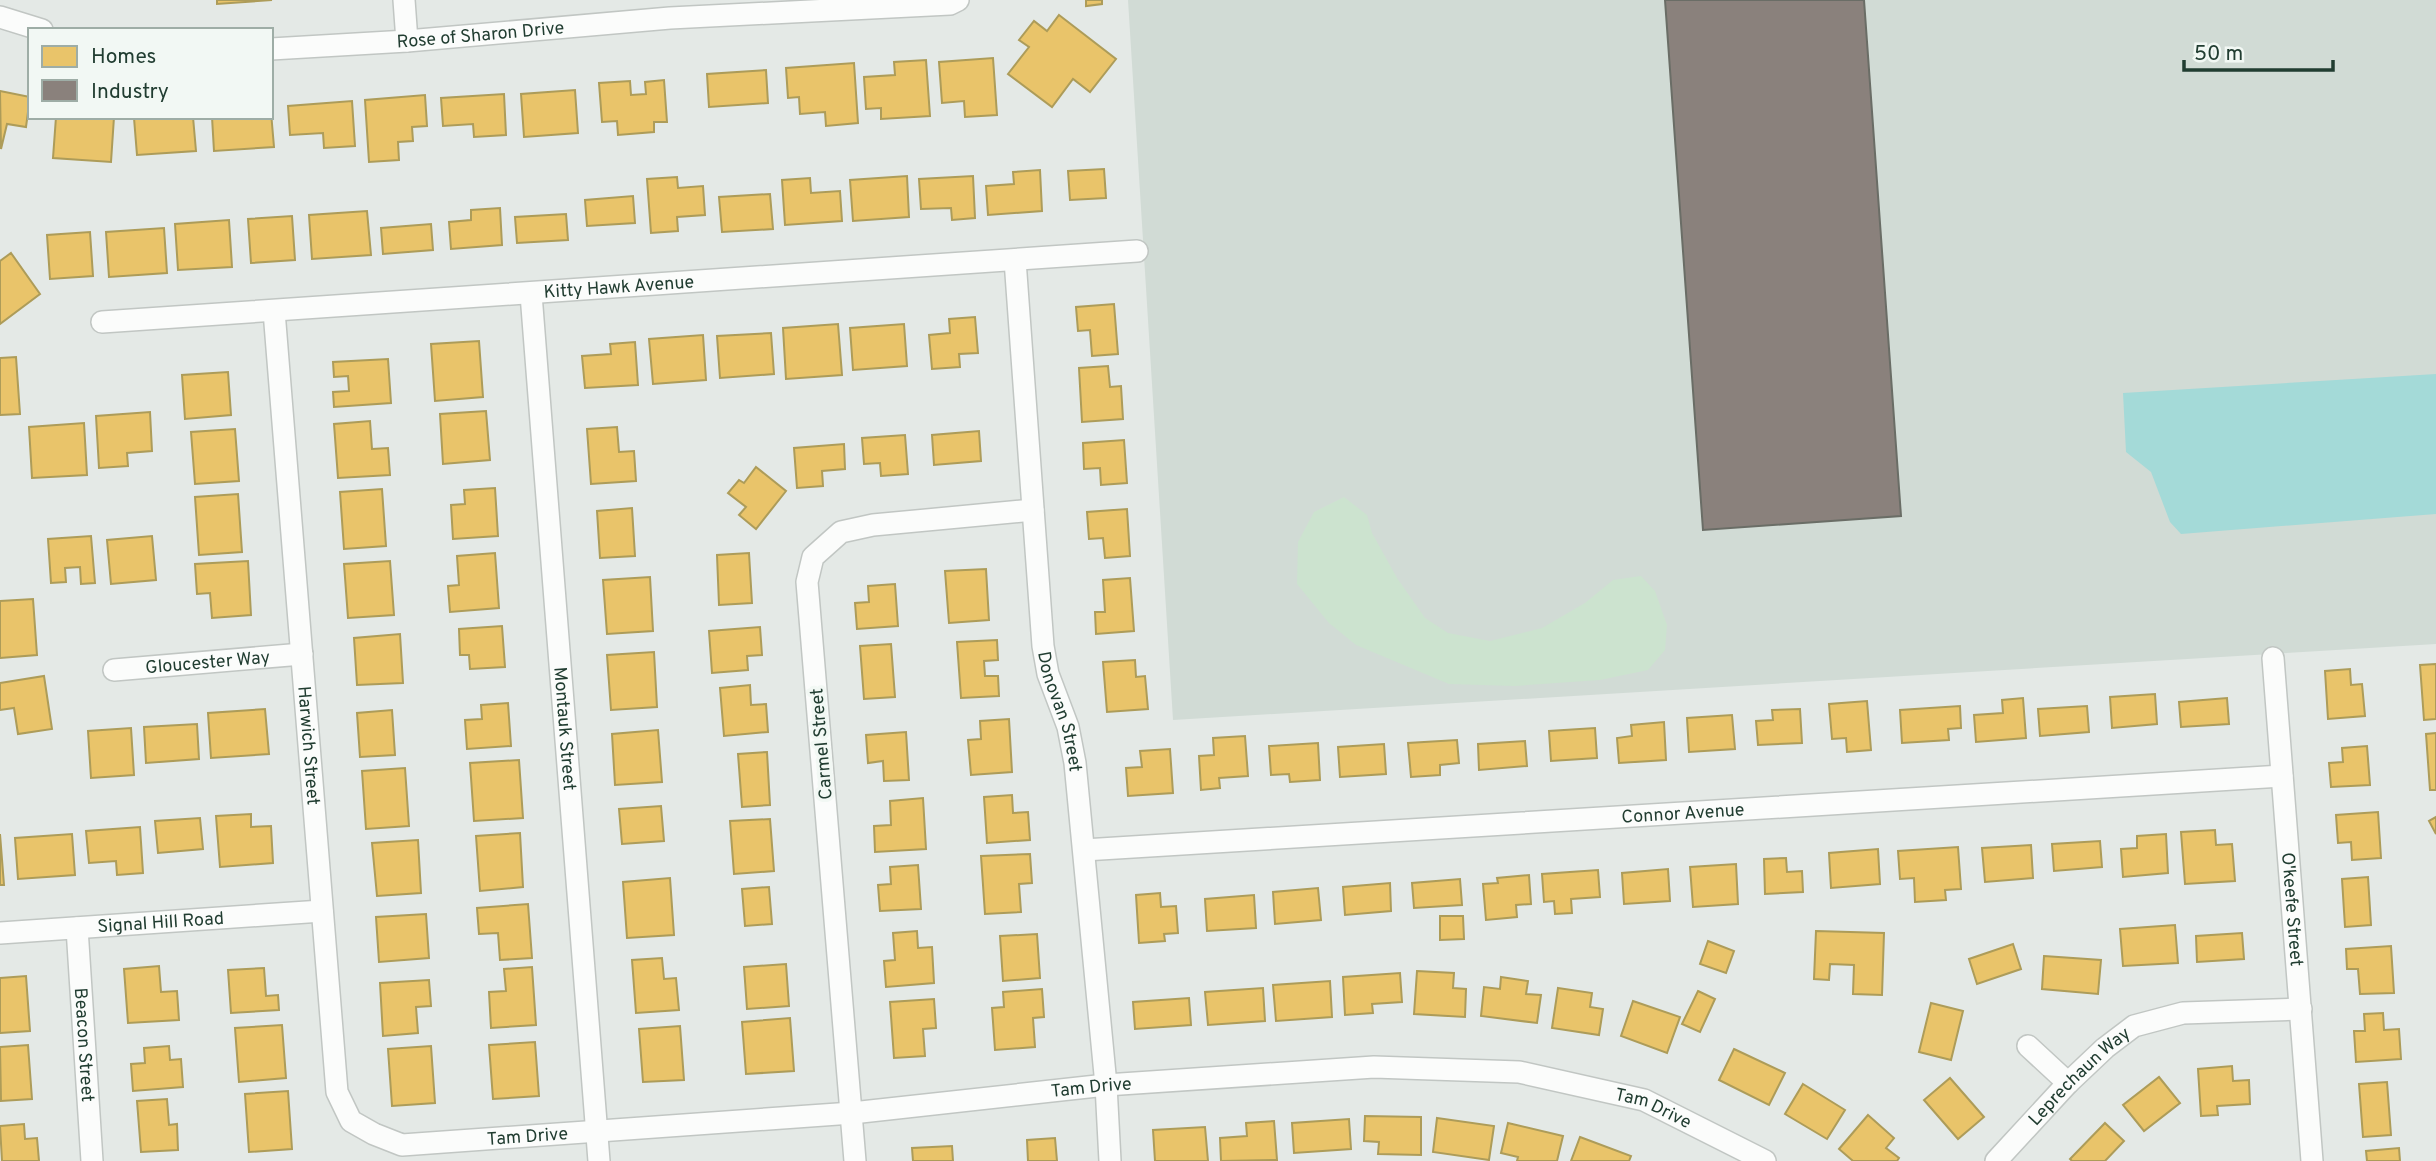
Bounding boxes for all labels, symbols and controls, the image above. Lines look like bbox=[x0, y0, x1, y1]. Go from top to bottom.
street label: Rose of Sharon Drive bbox=[396, 17, 565, 55]
legend bbox=[28, 28, 273, 119]
scale bar bbox=[2184, 28, 2333, 72]
text: 50 m bbox=[2194, 41, 2243, 68]
text: Homes bbox=[91, 44, 156, 71]
text: Industry bbox=[91, 79, 169, 106]
street label: Kitty Hawk Avenue bbox=[543, 271, 695, 305]
street label: Gloucester Way bbox=[144, 647, 271, 680]
street label: Donovan Street bbox=[1031, 650, 1086, 773]
street label: Montauk Street bbox=[547, 666, 580, 791]
street label: Harwich Street bbox=[291, 685, 324, 806]
street label: Carmel Street bbox=[806, 687, 839, 801]
street label: Connor Avenue bbox=[1621, 799, 1745, 830]
street label: O'keefe Street bbox=[2275, 851, 2307, 967]
street label: Signal Hill Road bbox=[97, 908, 225, 939]
street label: Beacon Street bbox=[68, 987, 98, 1103]
street label: Leprechaun Way bbox=[2024, 1023, 2136, 1131]
street label: Tam Drive bbox=[1050, 1073, 1132, 1104]
street label: Tam Drive bbox=[1613, 1084, 1695, 1135]
street label: Tam Drive bbox=[486, 1123, 569, 1152]

